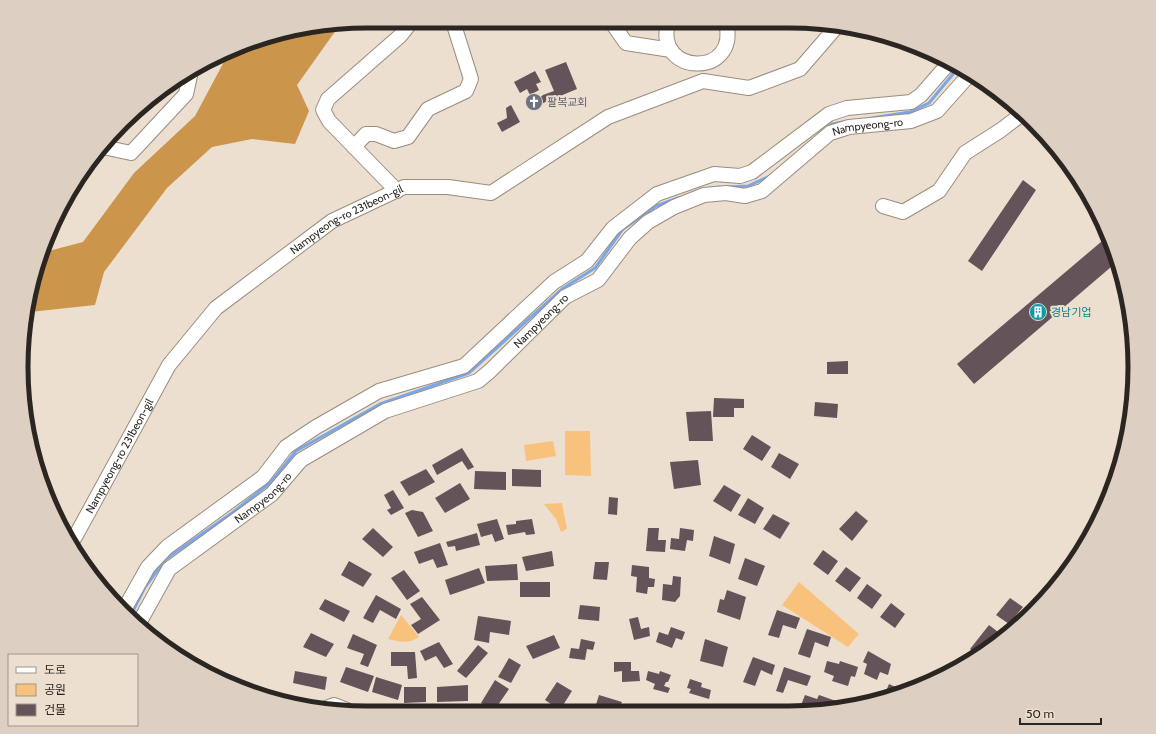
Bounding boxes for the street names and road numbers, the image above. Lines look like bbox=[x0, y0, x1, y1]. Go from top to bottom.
street label: Nampyeong-ro bbox=[830, 115, 904, 139]
street label: Nampyeong-ro 231beon-gil bbox=[287, 181, 406, 257]
street label: Nampyeong-ro bbox=[511, 291, 571, 351]
street label: Nampyeong-ro 231beon-gil bbox=[82, 396, 156, 516]
street label: Nampyeong-ro bbox=[232, 469, 295, 526]

